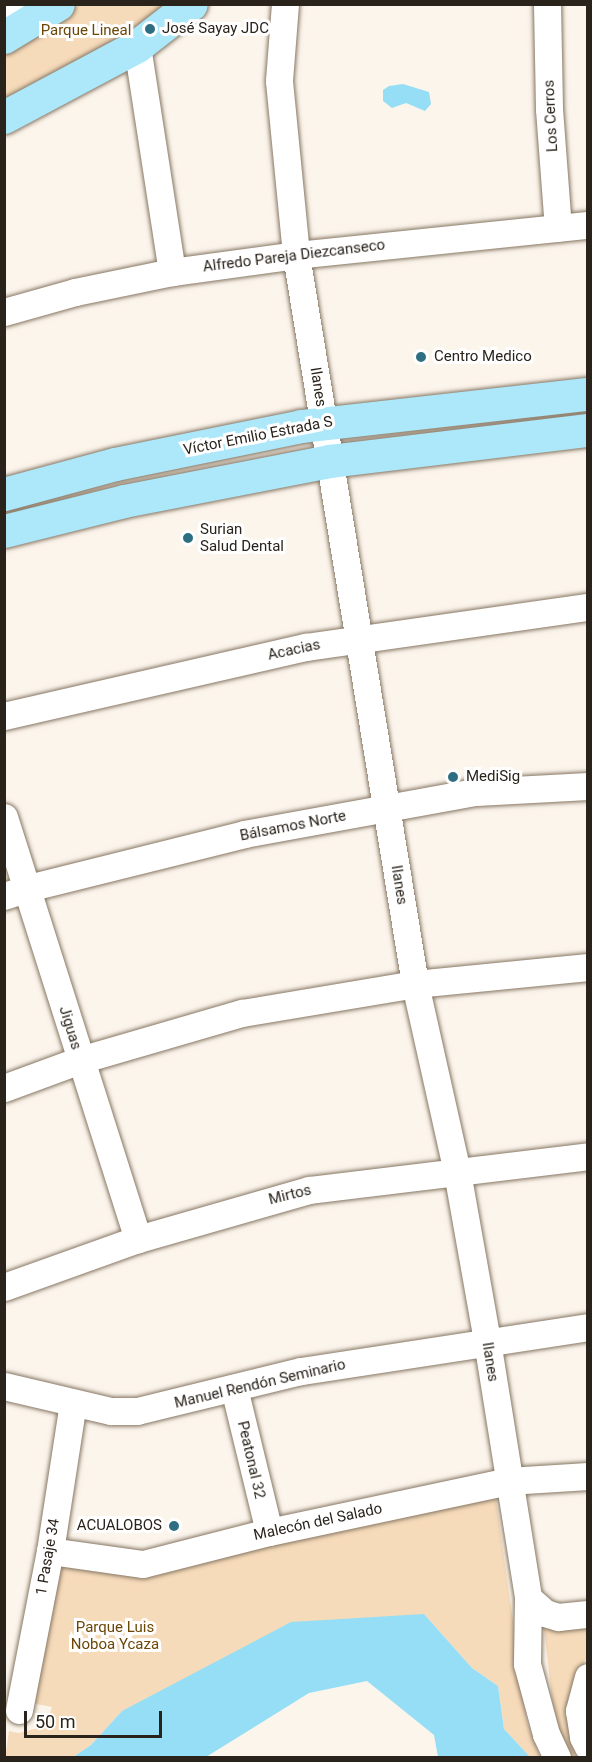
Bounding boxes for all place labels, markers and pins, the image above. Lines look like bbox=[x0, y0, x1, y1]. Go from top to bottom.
place label: José Sayay JDC bbox=[162, 20, 269, 38]
marker: José Sayay JDC bbox=[143, 22, 157, 36]
marker: Centro Medico bbox=[412, 348, 430, 366]
place label: Centro Medico bbox=[434, 348, 532, 366]
place label: Surian Salud Dental bbox=[200, 520, 284, 555]
marker: Surian Salud Dental bbox=[181, 531, 195, 545]
marker: MediSig bbox=[444, 768, 462, 786]
place label: MediSig bbox=[466, 768, 520, 786]
place label: ACUALOBOS bbox=[77, 1517, 162, 1535]
marker: ACUALOBOS bbox=[167, 1519, 181, 1533]

